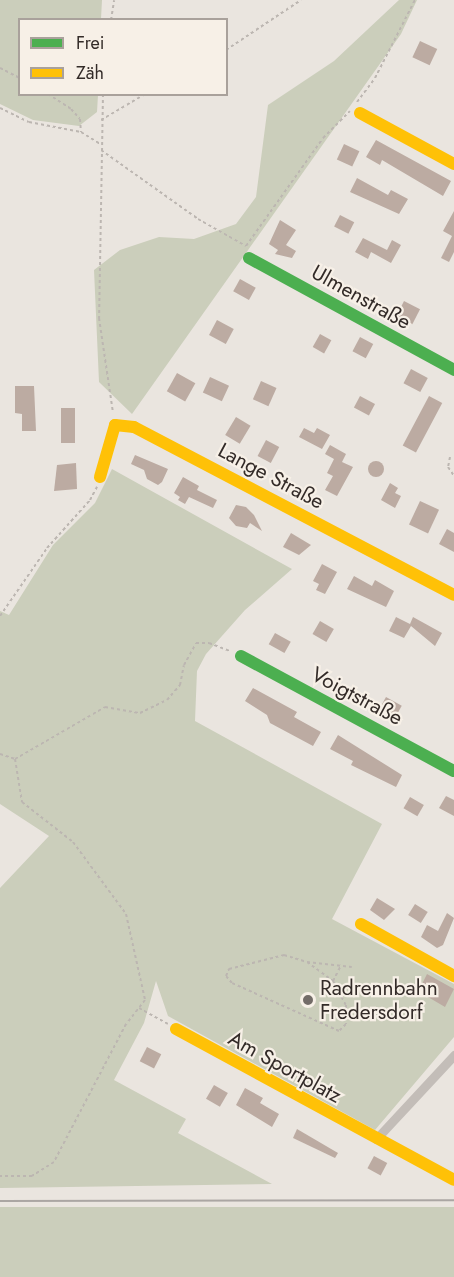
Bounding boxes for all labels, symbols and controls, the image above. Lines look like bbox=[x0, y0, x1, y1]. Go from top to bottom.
legend bbox=[18, 18, 228, 96]
text: Frei bbox=[76, 30, 105, 56]
text: Zäh bbox=[76, 60, 104, 86]
street label: Ulmenstraße bbox=[307, 259, 415, 335]
street label: Lange Straße bbox=[214, 438, 328, 514]
street label: Voigtstraße bbox=[307, 661, 407, 731]
place label: Radrennbahn Fredersdorf bbox=[320, 975, 438, 1025]
marker: Radrennbahn Fredersdorf bbox=[301, 993, 315, 1007]
street label: Am Sportplatz bbox=[224, 1026, 346, 1108]

